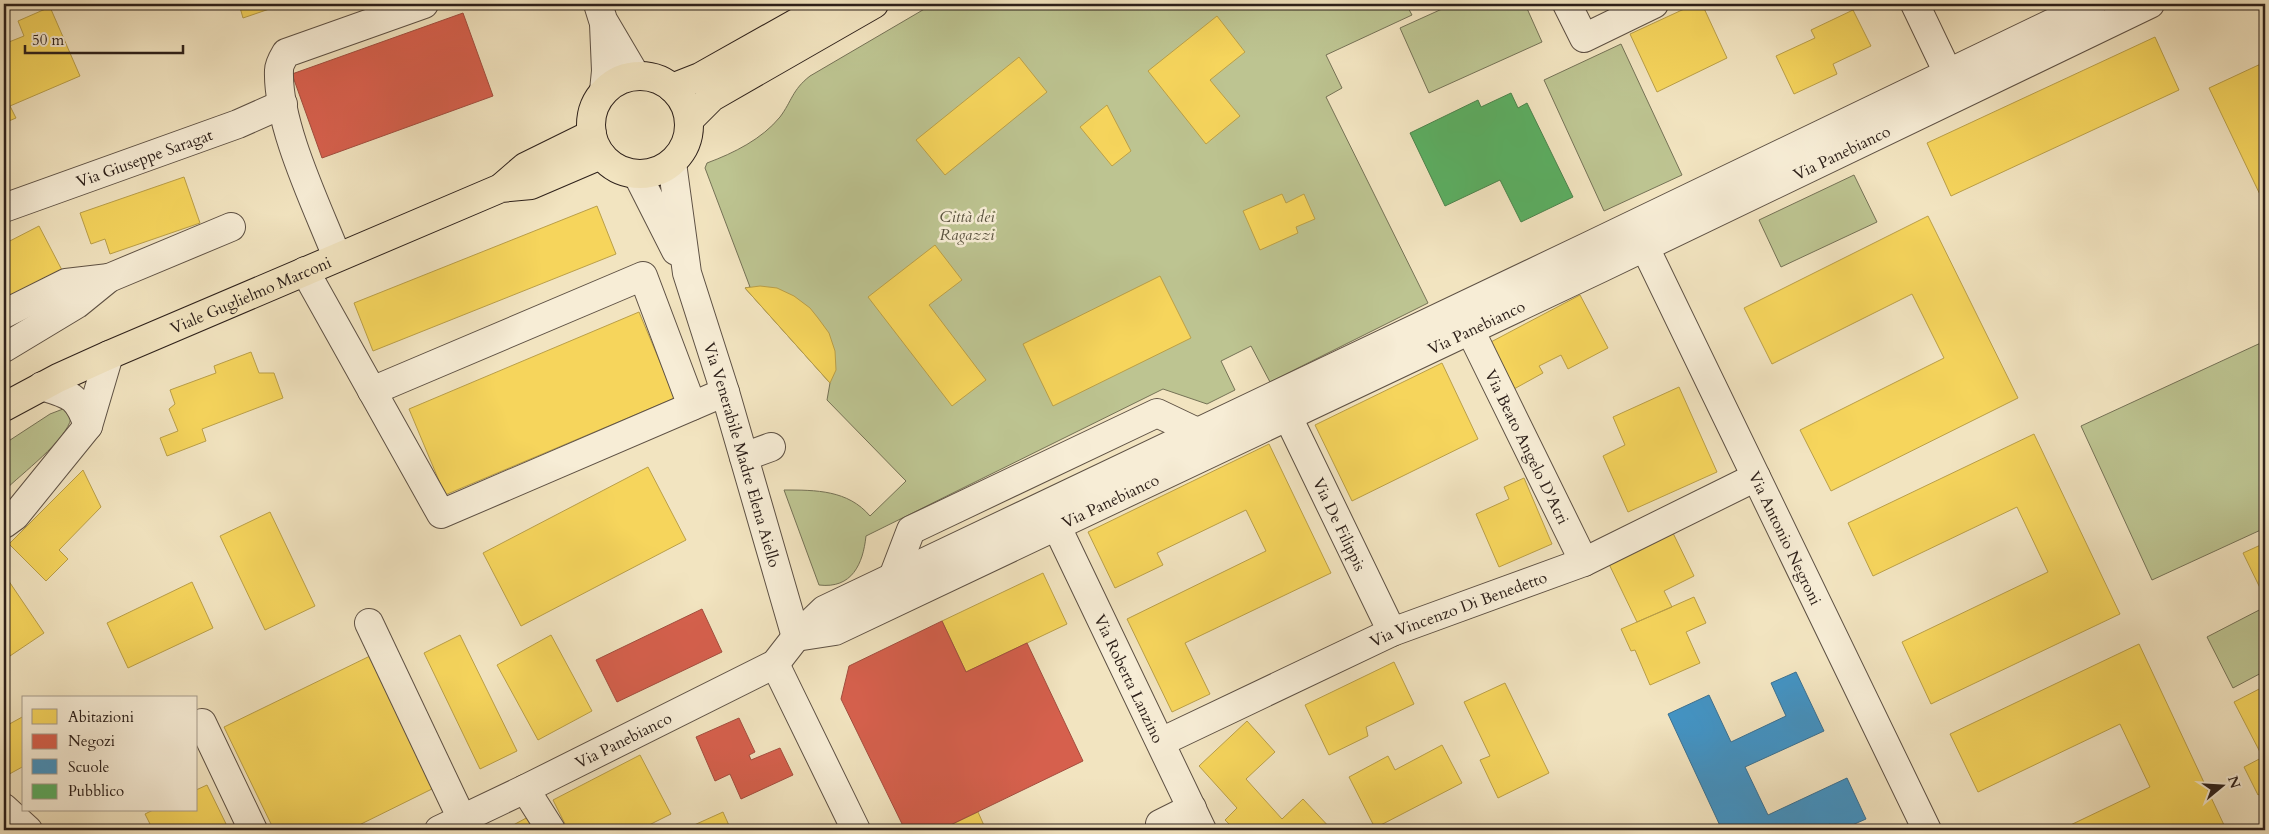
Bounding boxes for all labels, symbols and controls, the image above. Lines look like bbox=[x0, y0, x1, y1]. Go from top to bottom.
scale bar bbox=[25, 22, 182, 54]
text: 50 m bbox=[32, 30, 64, 50]
street label: Via Panebianco bbox=[1790, 120, 1894, 186]
street label: Via Giuseppe Saragat bbox=[73, 124, 216, 193]
park label: Città dei Ragazzi bbox=[939, 206, 995, 246]
street label: Viale Guglielmo Marconi bbox=[167, 251, 335, 340]
street label: Via Panebianco bbox=[1424, 295, 1529, 361]
street label: Via Venerabile Madre Elena Aiello bbox=[698, 340, 785, 570]
street label: Via Beato Angelo D'Acri bbox=[1479, 366, 1574, 529]
street label: Via Antonio Negroni bbox=[1743, 468, 1827, 609]
street label: Via Panebianco bbox=[1058, 469, 1163, 534]
street label: Via De Filippis bbox=[1307, 474, 1371, 575]
street label: Via Vincenzo Di Benedetto bbox=[1366, 566, 1550, 653]
street label: Via Roberta Lanzino bbox=[1088, 611, 1169, 747]
legend bbox=[22, 696, 198, 812]
text: Abitazioni bbox=[68, 707, 134, 727]
street label: Via Panebianco bbox=[572, 707, 676, 774]
text: Negozi bbox=[68, 731, 115, 751]
text: Scuole bbox=[68, 757, 110, 777]
north arrow bbox=[2196, 762, 2246, 812]
text: N bbox=[2223, 773, 2245, 791]
text: Pubblico bbox=[68, 781, 124, 801]

